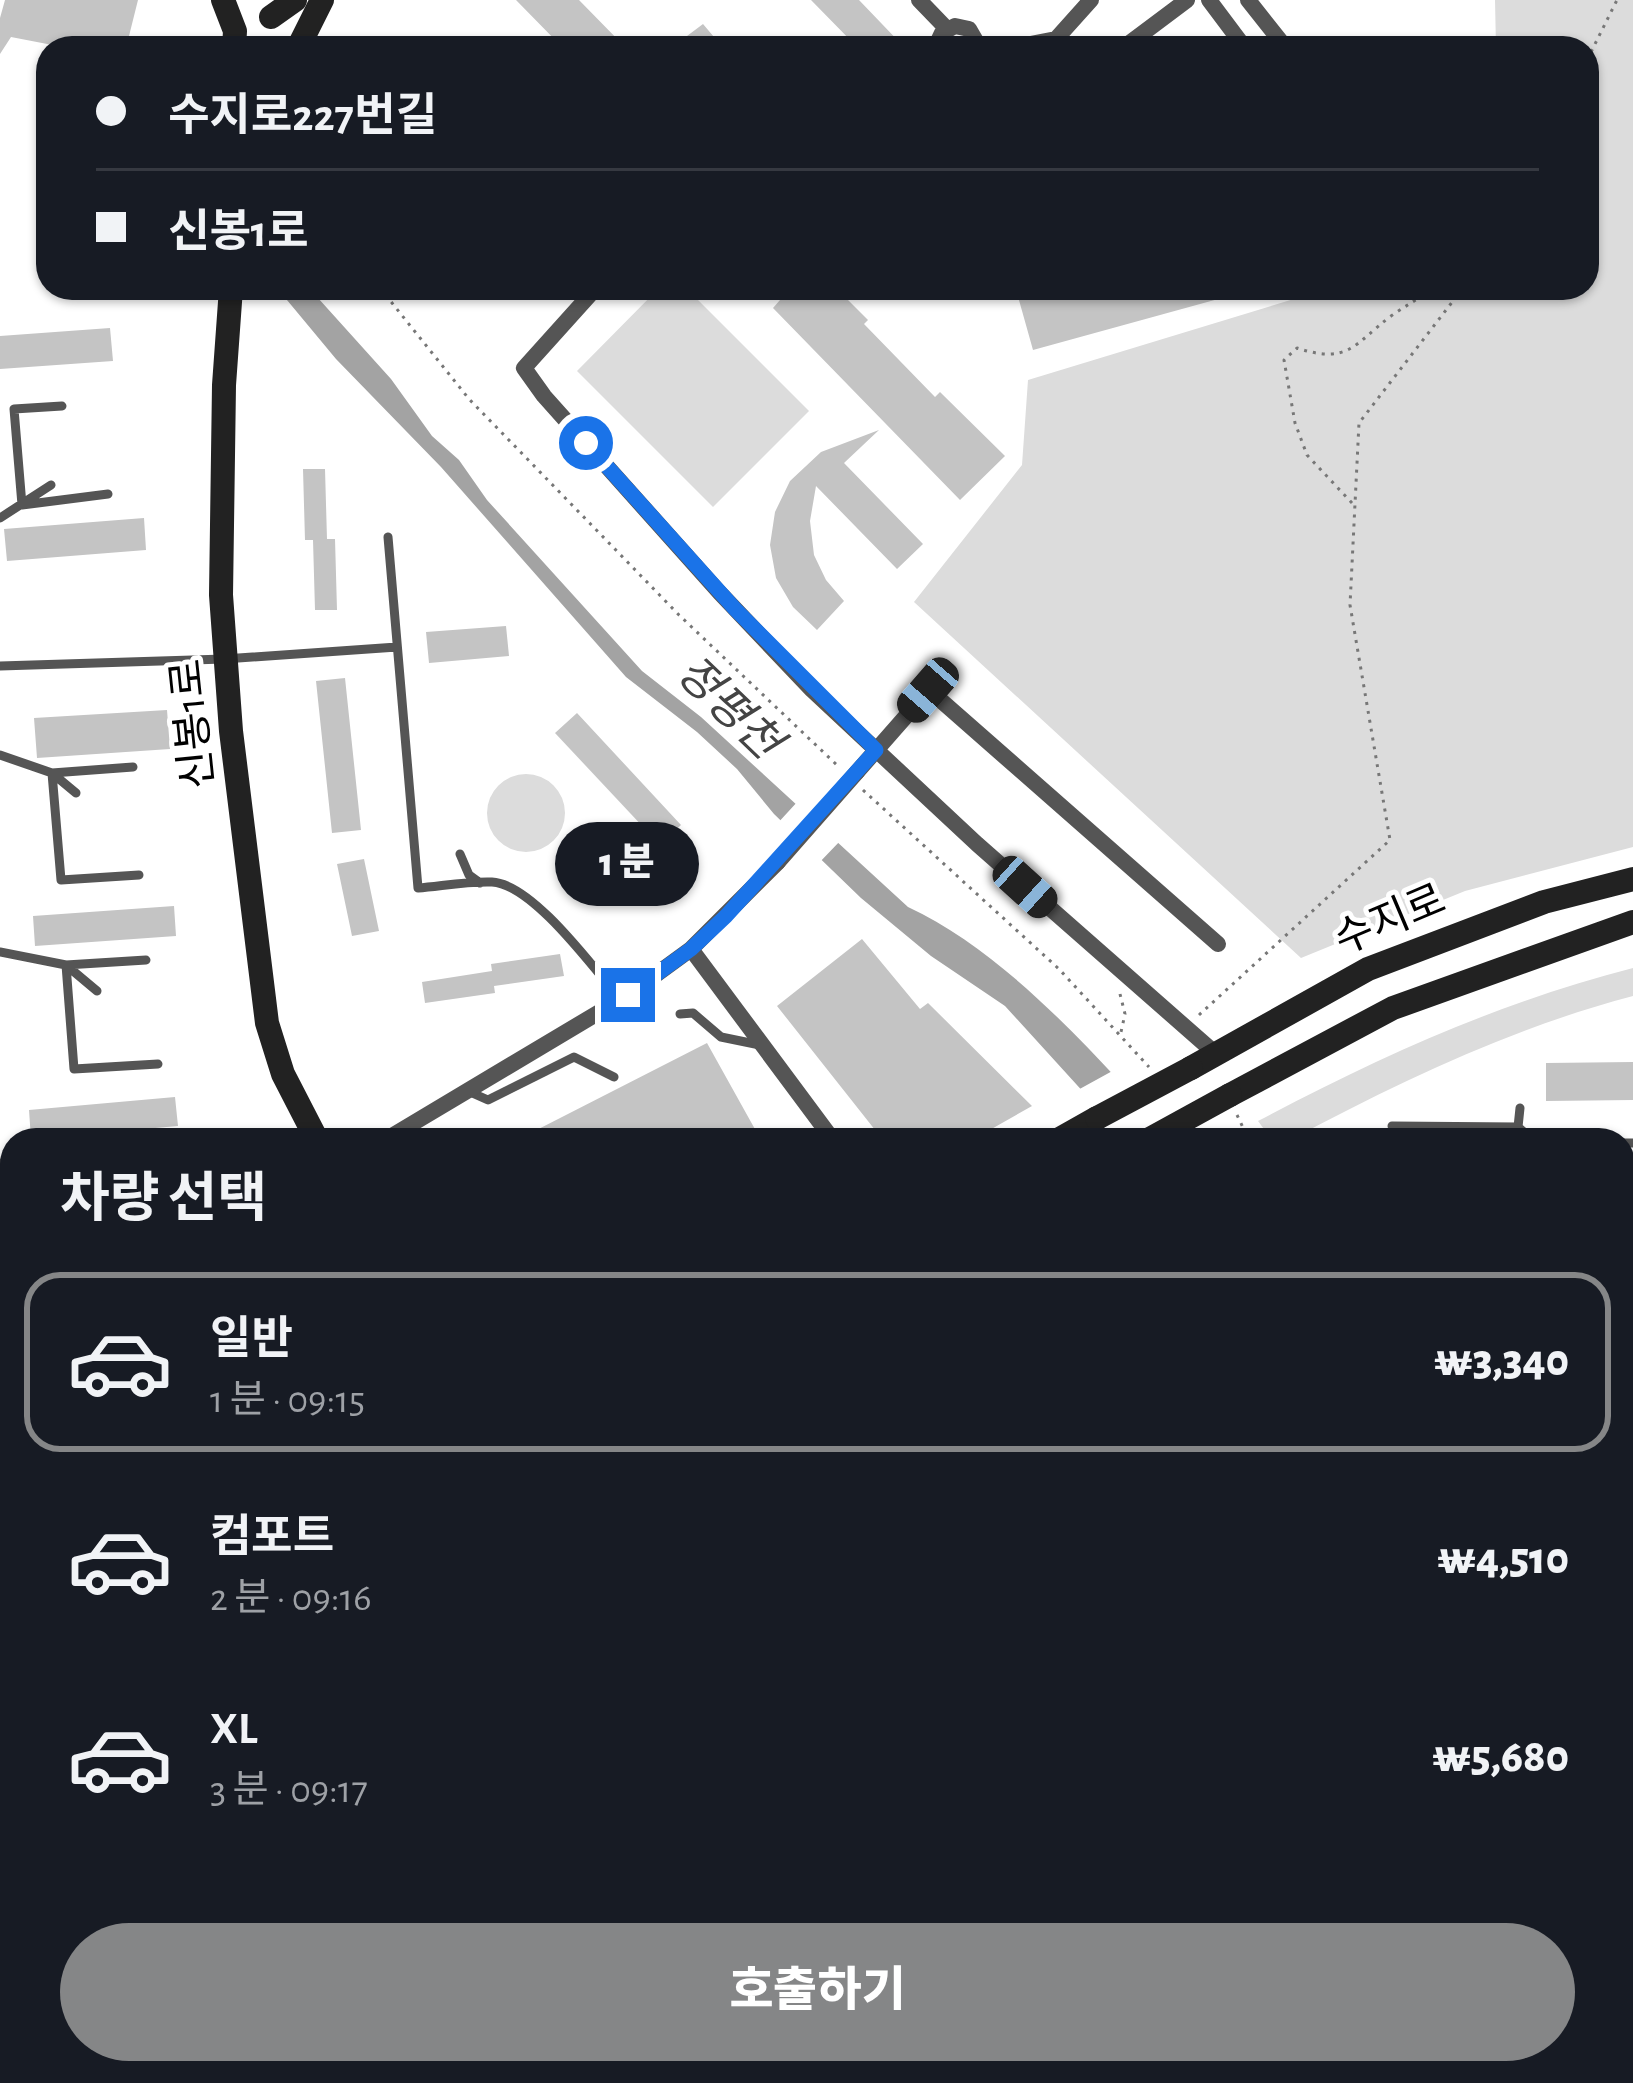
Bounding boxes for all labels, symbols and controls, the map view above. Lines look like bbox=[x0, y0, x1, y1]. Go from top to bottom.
text: 수지로227번길 bbox=[168, 94, 437, 139]
text: 신봉1로 bbox=[168, 210, 308, 255]
route start bbox=[559, 416, 613, 470]
water label: 정평천 bbox=[668, 647, 793, 771]
car bbox=[891, 651, 965, 729]
street label: 신봉1로 bbox=[164, 657, 221, 791]
callout: 1 분 bbox=[556, 821, 700, 905]
text: 1 분 bbox=[599, 844, 655, 883]
car bbox=[986, 850, 1064, 924]
street label: 수지로 bbox=[1328, 876, 1452, 962]
route end bbox=[601, 968, 655, 1022]
text: 차량 선택 bbox=[60, 1173, 267, 1227]
icon: car bbox=[66, 1308, 174, 1416]
text: 일반 bbox=[210, 1317, 293, 1362]
text: ₩3,340 bbox=[1434, 1339, 1569, 1384]
text: 1 분 · 09:15 bbox=[210, 1381, 365, 1420]
icon: car bbox=[66, 1506, 174, 1614]
text: 컴포트 bbox=[210, 1515, 334, 1560]
text: ₩4,510 bbox=[1437, 1537, 1569, 1582]
text: 2 분 · 09:16 bbox=[210, 1579, 371, 1618]
icon: car bbox=[66, 1704, 174, 1812]
text: XL bbox=[210, 1707, 258, 1752]
text: ₩5,680 bbox=[1432, 1735, 1569, 1780]
text: 3 분 · 09:17 bbox=[210, 1771, 368, 1810]
button: 호출하기 bbox=[60, 1923, 1575, 2061]

